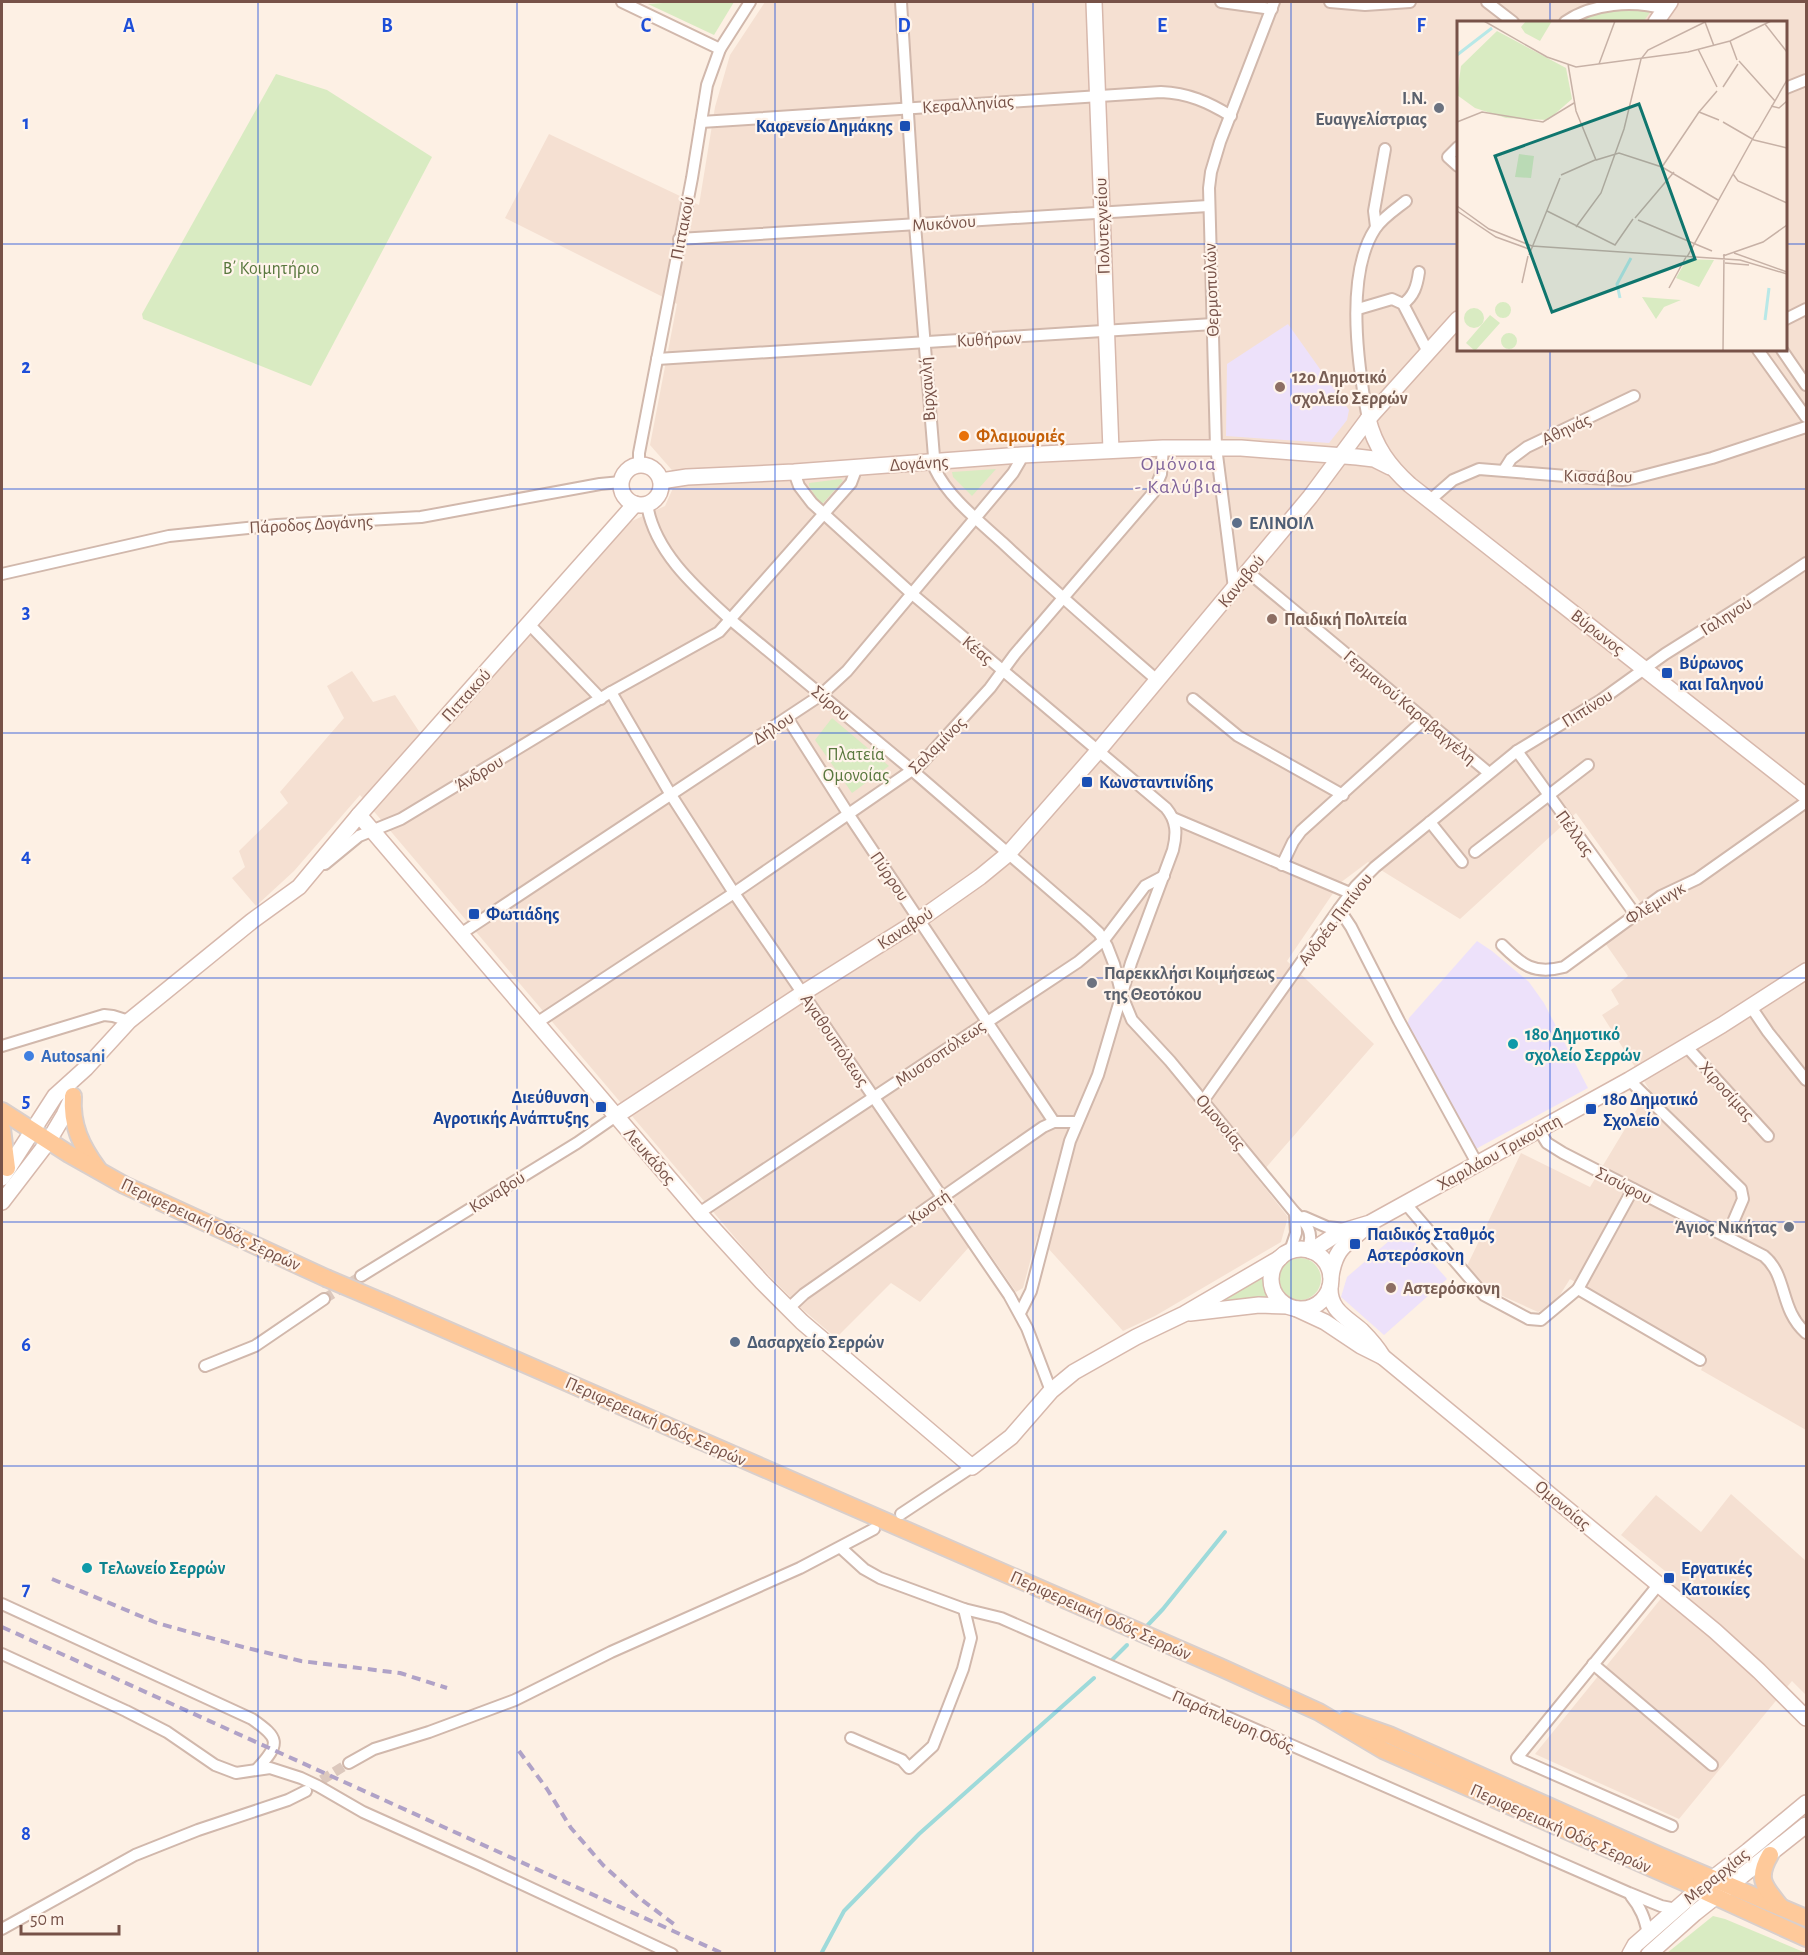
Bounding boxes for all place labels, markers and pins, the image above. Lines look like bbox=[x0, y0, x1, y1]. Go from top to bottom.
place label: Ι.Ν. Ευαγγελίστριας bbox=[1315, 90, 1427, 129]
marker: Ι.Ν. Ευαγγελίστριας bbox=[1432, 101, 1446, 115]
place label: Καφενείο Δημάκης bbox=[756, 117, 893, 136]
marker: Καφενείο Δημάκης bbox=[898, 119, 912, 133]
place label: 12ο Δημοτικό σχολείο Σερρών bbox=[1292, 368, 1408, 408]
marker: 12ο Δημοτικό σχολείο Σερρών bbox=[1273, 380, 1287, 394]
place label: Φλαμουριές bbox=[976, 427, 1065, 446]
marker: Φλαμουριές bbox=[957, 429, 971, 443]
place label: ΕΛΙΝΟΙΛ bbox=[1249, 515, 1314, 533]
marker: ΕΛΙΝΟΙΛ bbox=[1230, 516, 1244, 530]
place label: Παιδική Πολιτεία bbox=[1284, 610, 1408, 629]
marker: Παιδική Πολιτεία bbox=[1265, 612, 1279, 626]
place label: Βύρωνος και Γαληνού bbox=[1679, 654, 1764, 694]
marker: Βύρωνος και Γαληνού bbox=[1660, 666, 1674, 680]
place label: Κωνσταντινίδης bbox=[1099, 773, 1213, 792]
marker: Κωνσταντινίδης bbox=[1080, 775, 1094, 789]
place label: Φωτιάδης bbox=[486, 905, 559, 924]
marker: Φωτιάδης bbox=[467, 907, 481, 921]
place label: Παρεκκλήσι Κοιμήσεως της Θεοτόκου bbox=[1103, 964, 1275, 1004]
marker: Παρεκκλήσι Κοιμήσεως της Θεοτόκου bbox=[1085, 976, 1099, 990]
place label: 18ο Δημοτικό σχολείο Σερρών bbox=[1525, 1025, 1641, 1065]
marker: 18ο Δημοτικό σχολείο Σερρών bbox=[1506, 1037, 1520, 1051]
place label: Autosani bbox=[41, 1048, 105, 1066]
marker: Autosani bbox=[22, 1049, 36, 1063]
place label: Διεύθυνση Αγροτικής Ανάπτυξης bbox=[433, 1088, 589, 1128]
place label: 18ο Δημοτικό Σχολείο bbox=[1603, 1090, 1698, 1130]
marker: Διεύθυνση Αγροτικής Ανάπτυξης bbox=[594, 1100, 608, 1114]
marker: 18ο Δημοτικό Σχολείο bbox=[1584, 1102, 1598, 1116]
place label: Άγιος Νικήτας bbox=[1675, 1218, 1777, 1237]
marker: Άγιος Νικήτας bbox=[1782, 1220, 1796, 1234]
place label: Παιδικός Σταθμός Αστερόσκονη bbox=[1367, 1225, 1495, 1265]
marker: Παιδικός Σταθμός Αστερόσκονη bbox=[1348, 1237, 1362, 1251]
place label: Αστερόσκονη bbox=[1403, 1279, 1500, 1298]
marker: Αστερόσκονη bbox=[1384, 1281, 1398, 1295]
place label: Δασαρχείο Σερρών bbox=[747, 1333, 884, 1352]
marker: Δασαρχείο Σερρών bbox=[728, 1335, 742, 1349]
place label: Τελωνείο Σερρών bbox=[99, 1559, 225, 1578]
place label: Εργατικές Κατοικίες bbox=[1681, 1559, 1752, 1599]
marker: Τελωνείο Σερρών bbox=[80, 1561, 94, 1575]
marker: Εργατικές Κατοικίες bbox=[1662, 1571, 1676, 1585]

